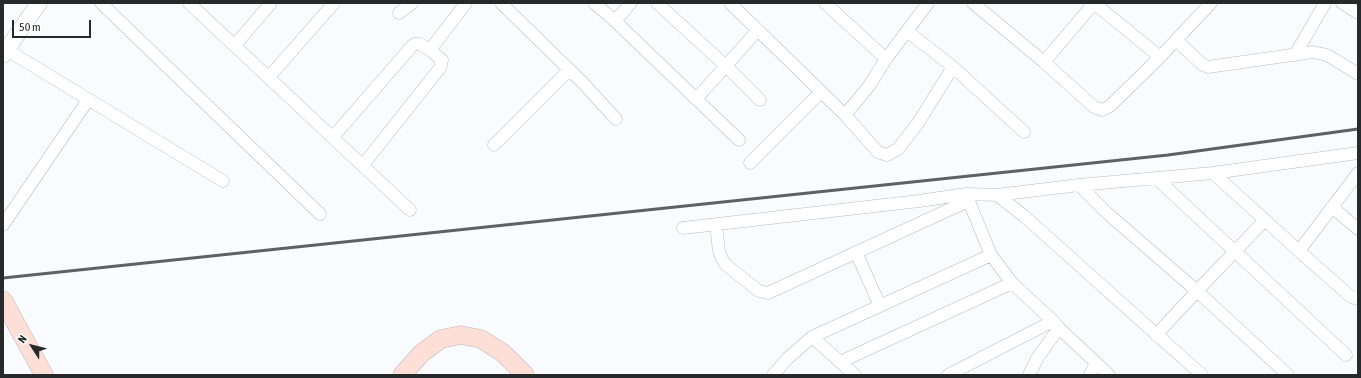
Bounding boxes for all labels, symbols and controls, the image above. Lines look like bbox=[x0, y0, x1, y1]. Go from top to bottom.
scale bar bbox=[14, 12, 93, 38]
text: 50 m bbox=[19, 20, 41, 34]
north arrow bbox=[12, 326, 52, 366]
text: N bbox=[16, 333, 29, 345]

